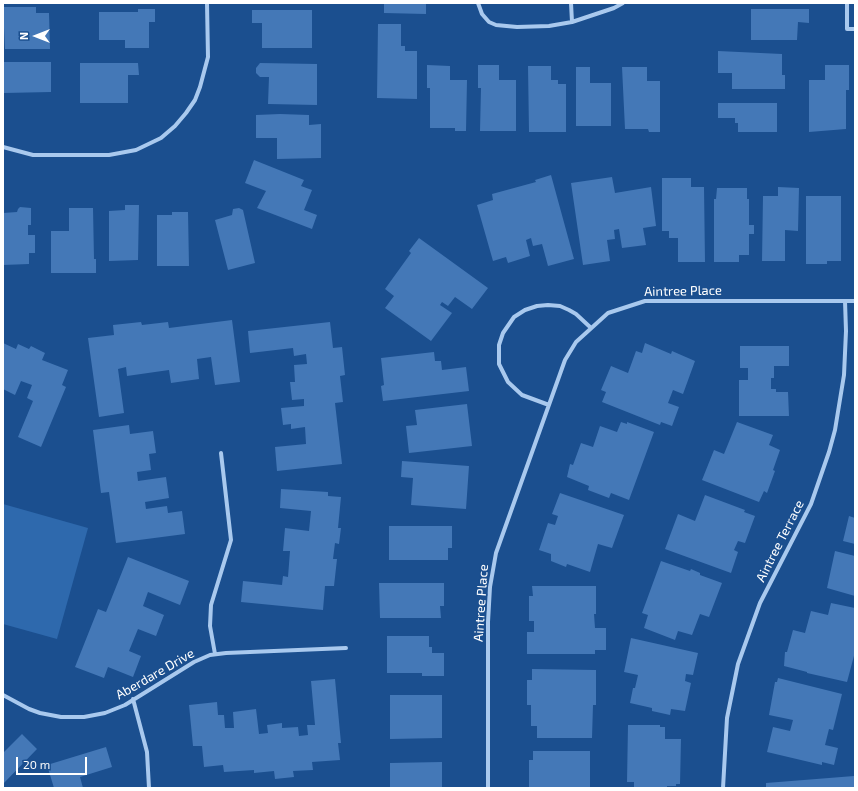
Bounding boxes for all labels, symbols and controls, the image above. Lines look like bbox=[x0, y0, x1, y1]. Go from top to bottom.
north arrow bbox=[16, 16, 56, 56]
text: N bbox=[17, 32, 30, 40]
street label: Aintree Place bbox=[644, 283, 722, 299]
street label: Aintree Terrace bbox=[753, 498, 807, 584]
street label: Aintree Place bbox=[471, 564, 491, 642]
street label: Aberdare Drive bbox=[113, 645, 197, 703]
scale bar bbox=[18, 749, 89, 775]
text: 20 m bbox=[23, 757, 50, 771]

